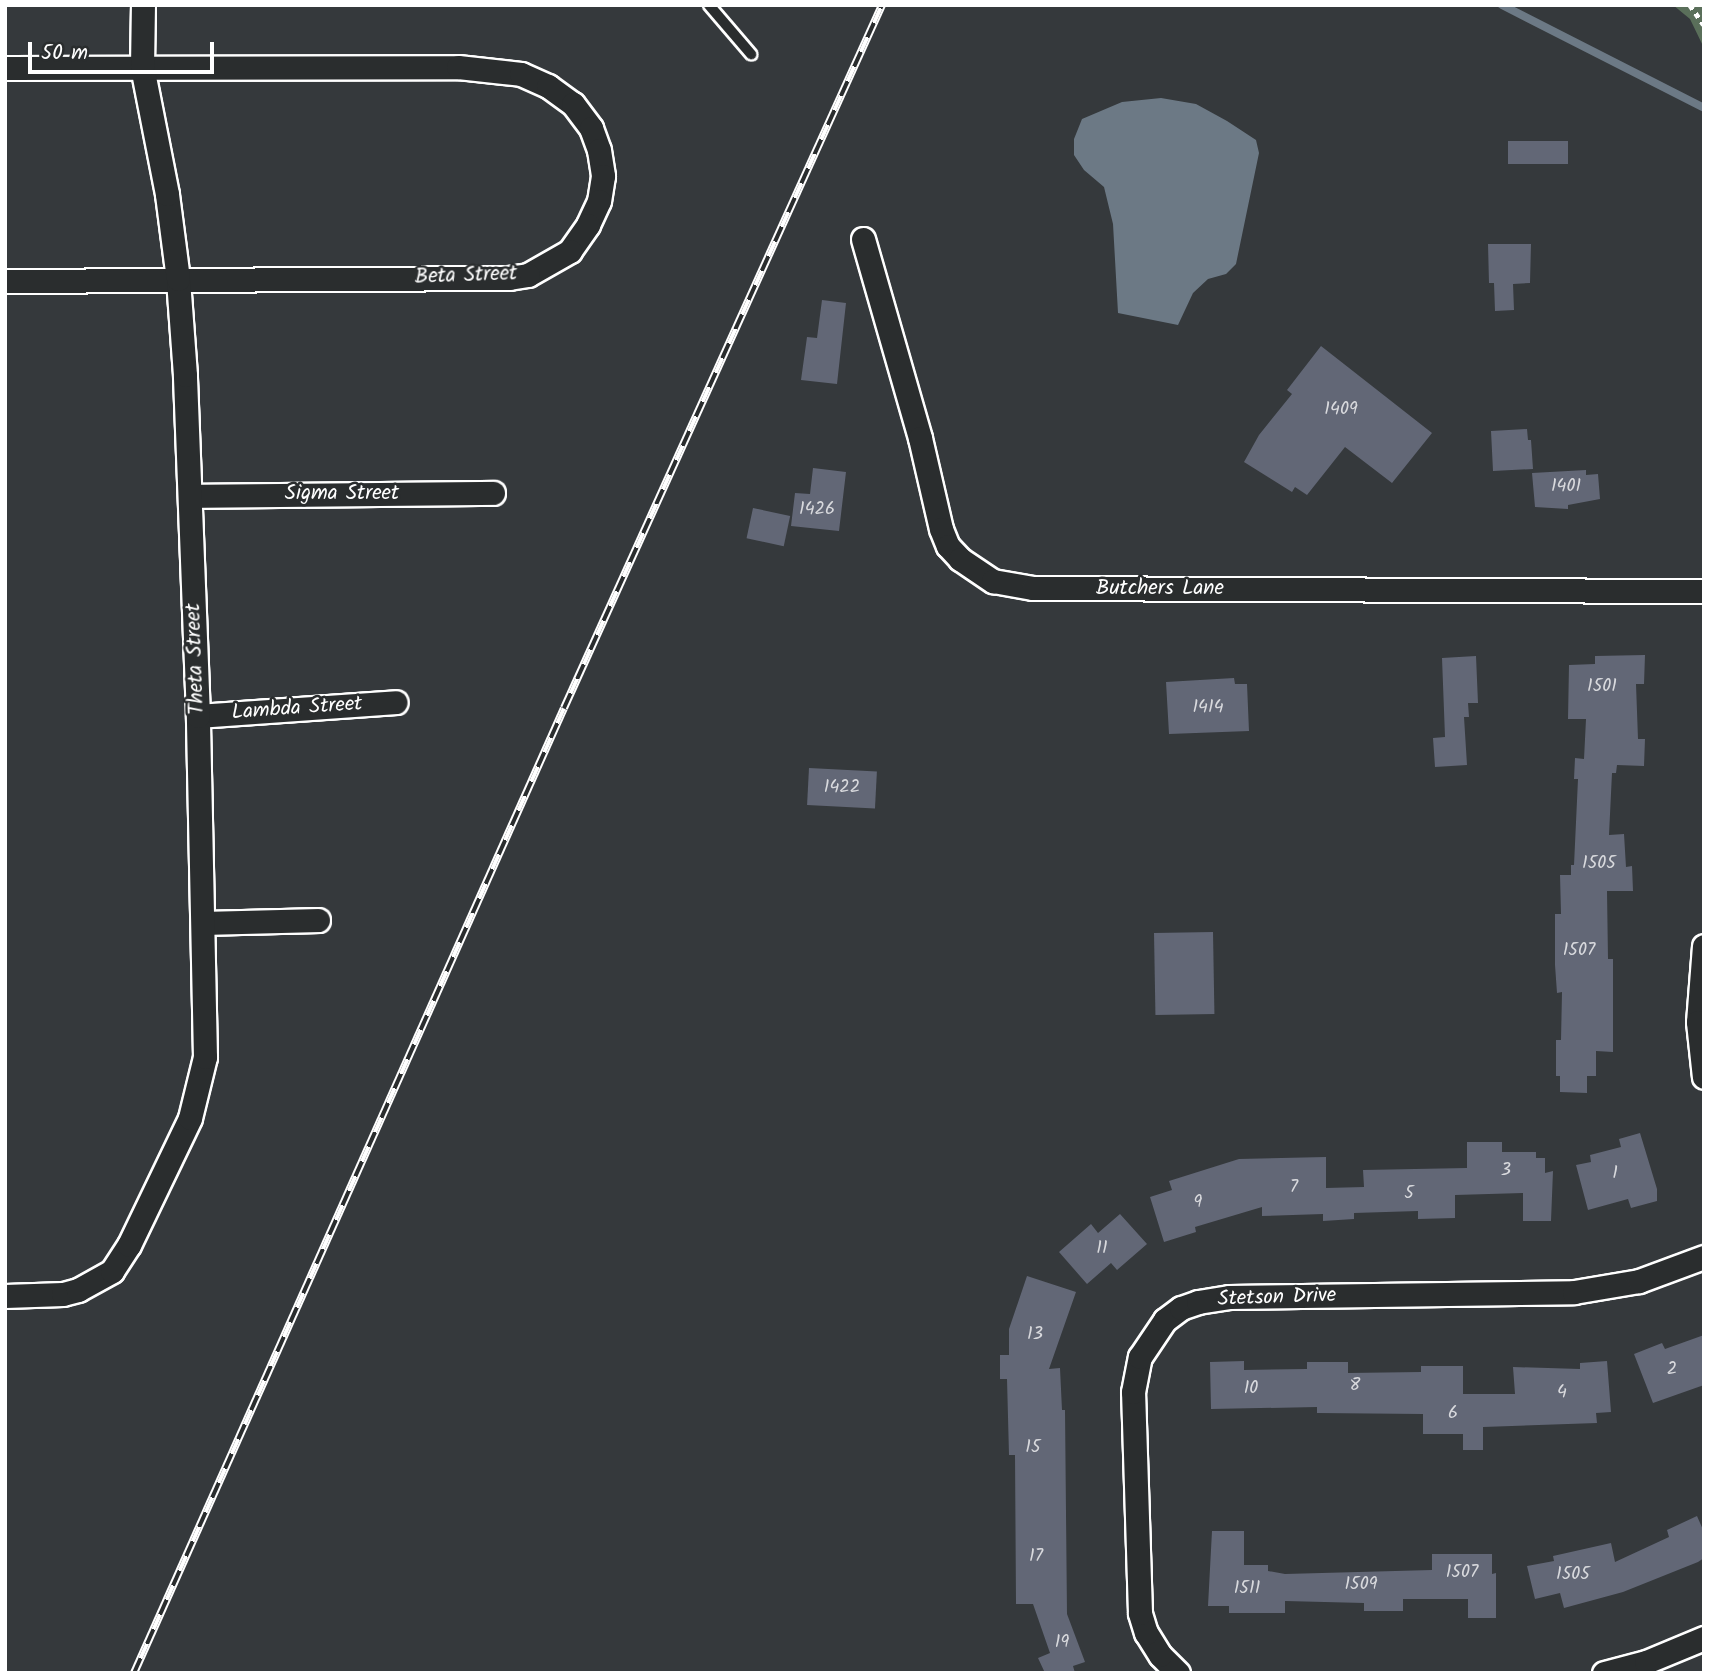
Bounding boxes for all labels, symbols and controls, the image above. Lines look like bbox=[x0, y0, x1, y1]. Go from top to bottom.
scale bar bbox=[32, 28, 217, 72]
text: 50 m bbox=[41, 37, 88, 70]
street label: Beta Street bbox=[414, 262, 518, 290]
house number: 1409 bbox=[1324, 399, 1358, 421]
house number: 1401 bbox=[1551, 476, 1581, 498]
street label: Sigma Street bbox=[285, 481, 399, 507]
house number: 1426 bbox=[799, 499, 835, 521]
street label: Butchers Lane bbox=[1096, 576, 1224, 602]
street label: Theta Street bbox=[181, 603, 211, 715]
house number: 1501 bbox=[1587, 676, 1617, 698]
street label: Lambda Street bbox=[231, 692, 363, 726]
house number: 1414 bbox=[1192, 697, 1224, 719]
house number: 1422 bbox=[824, 777, 860, 799]
house number: 1505 bbox=[1582, 853, 1616, 875]
house number: 1507 bbox=[1563, 940, 1595, 962]
house number: 3 bbox=[1501, 1160, 1511, 1182]
house number: 1 bbox=[1612, 1163, 1618, 1185]
house number: 7 bbox=[1290, 1177, 1298, 1199]
house number: 5 bbox=[1404, 1183, 1414, 1205]
house number: 9 bbox=[1194, 1192, 1202, 1214]
house number: 11 bbox=[1096, 1238, 1108, 1260]
street label: Stetson Drive bbox=[1217, 1283, 1337, 1313]
house number: 13 bbox=[1027, 1324, 1043, 1346]
house number: 2 bbox=[1667, 1359, 1677, 1381]
house number: 8 bbox=[1350, 1375, 1360, 1397]
house number: 10 bbox=[1244, 1378, 1258, 1400]
house number: 4 bbox=[1557, 1382, 1567, 1404]
house number: 6 bbox=[1448, 1403, 1458, 1425]
house number: 15 bbox=[1025, 1437, 1041, 1459]
house number: 17 bbox=[1029, 1546, 1043, 1568]
house number: 1507 bbox=[1446, 1562, 1478, 1584]
house number: 1505 bbox=[1556, 1564, 1590, 1586]
house number: 1509 bbox=[1344, 1574, 1378, 1596]
house number: 1511 bbox=[1234, 1578, 1260, 1600]
house number: 19 bbox=[1055, 1632, 1069, 1654]

